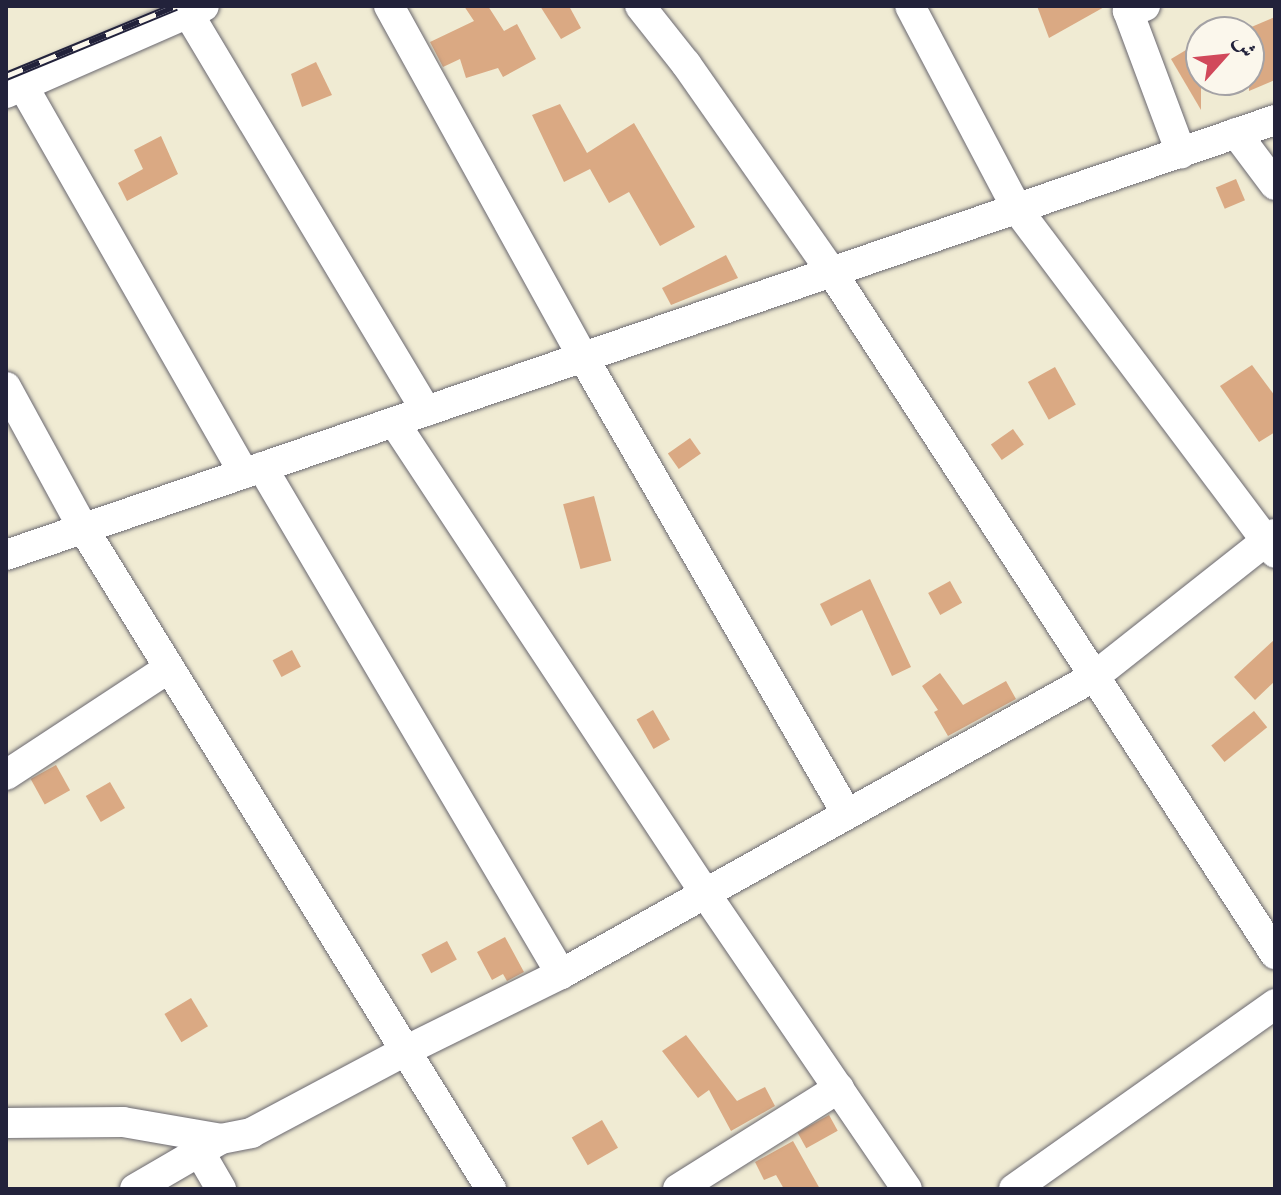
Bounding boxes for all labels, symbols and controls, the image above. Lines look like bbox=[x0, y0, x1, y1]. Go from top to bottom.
north arrow bbox=[1185, 16, 1265, 96]
text: ش bbox=[1228, 30, 1262, 62]

